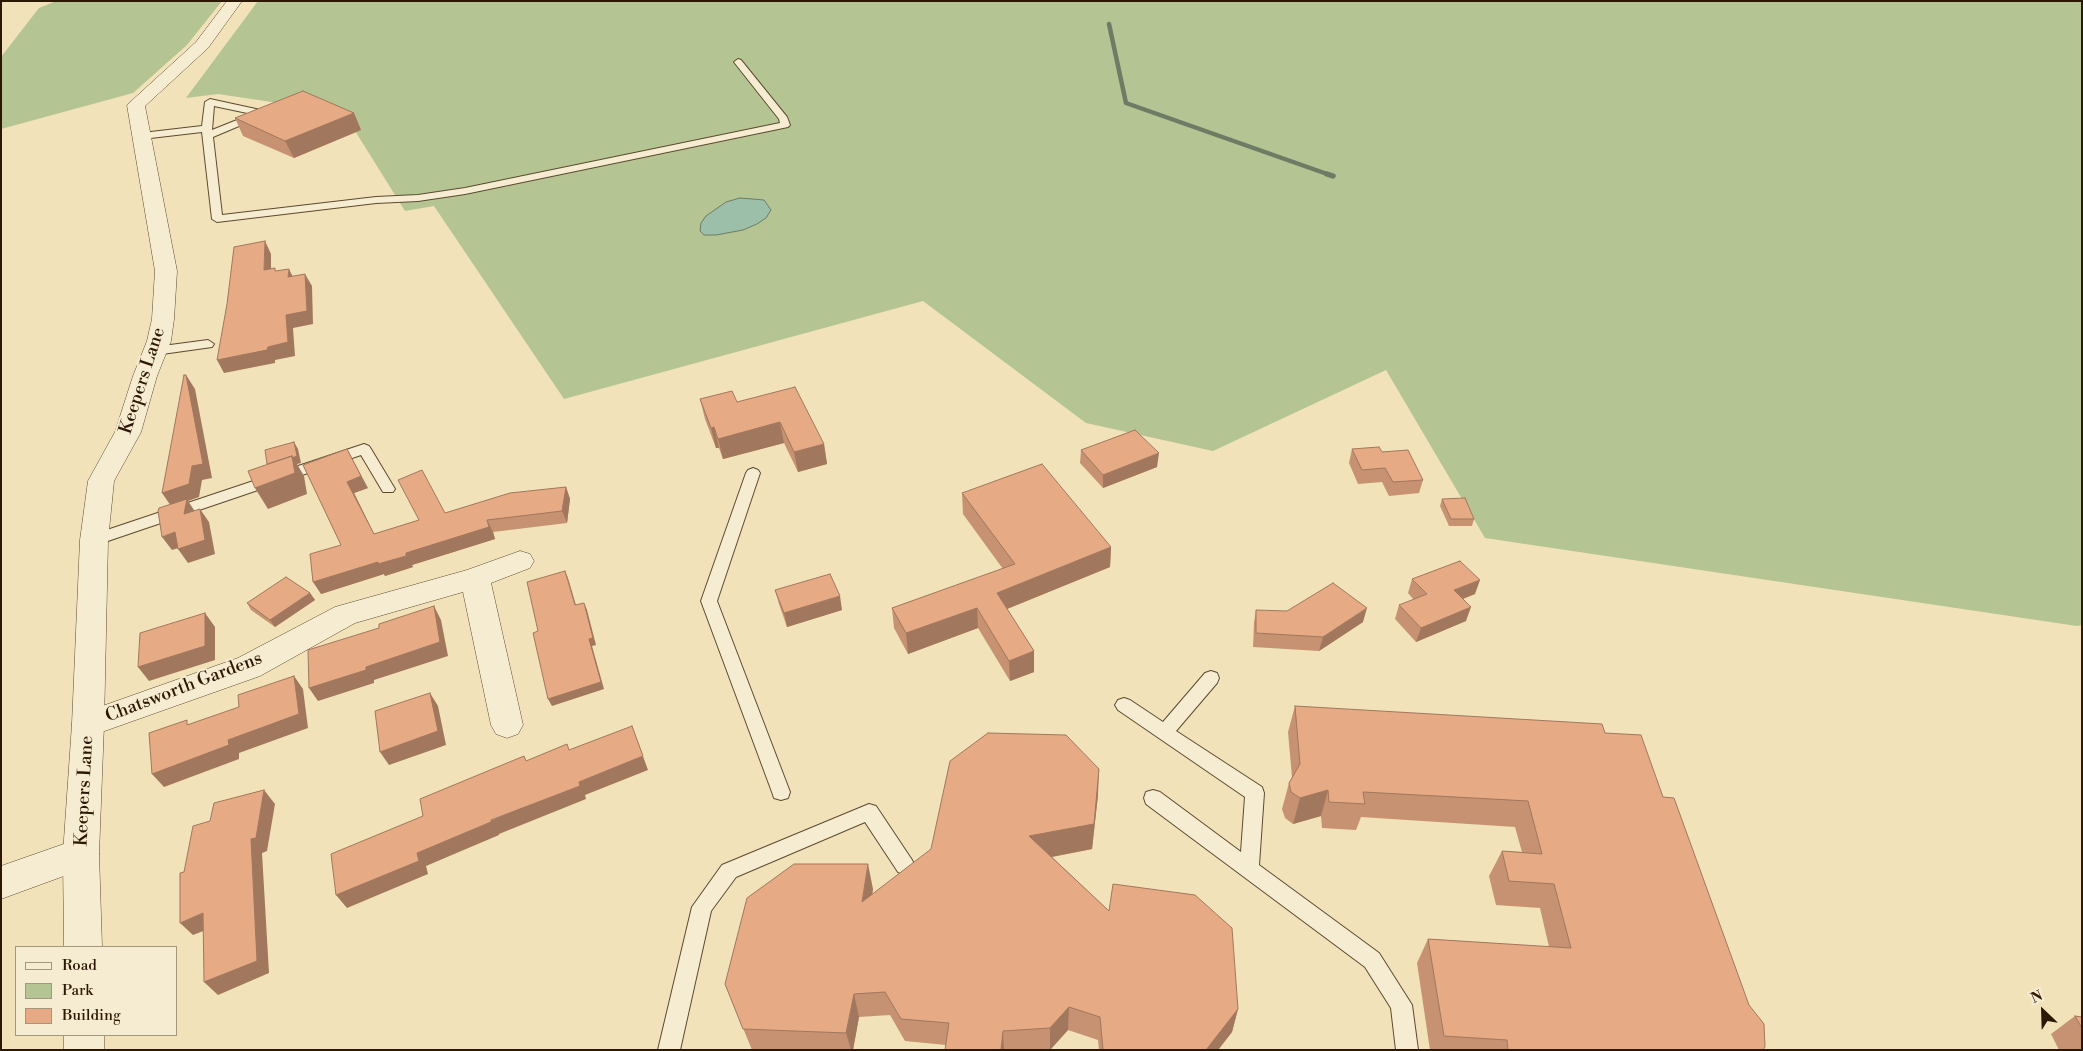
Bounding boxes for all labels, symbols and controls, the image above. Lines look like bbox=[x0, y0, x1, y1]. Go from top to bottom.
street label: Keepers Lane bbox=[116, 325, 170, 437]
street label: Chatsworth Gardens bbox=[102, 648, 266, 728]
street label: Keepers Lane bbox=[71, 735, 99, 847]
legend bbox=[15, 946, 178, 1036]
text: Road bbox=[62, 956, 97, 975]
text: Park bbox=[62, 981, 93, 1000]
north arrow bbox=[2018, 986, 2068, 1036]
text: N bbox=[2028, 987, 2046, 1008]
text: Building bbox=[62, 1006, 121, 1025]

